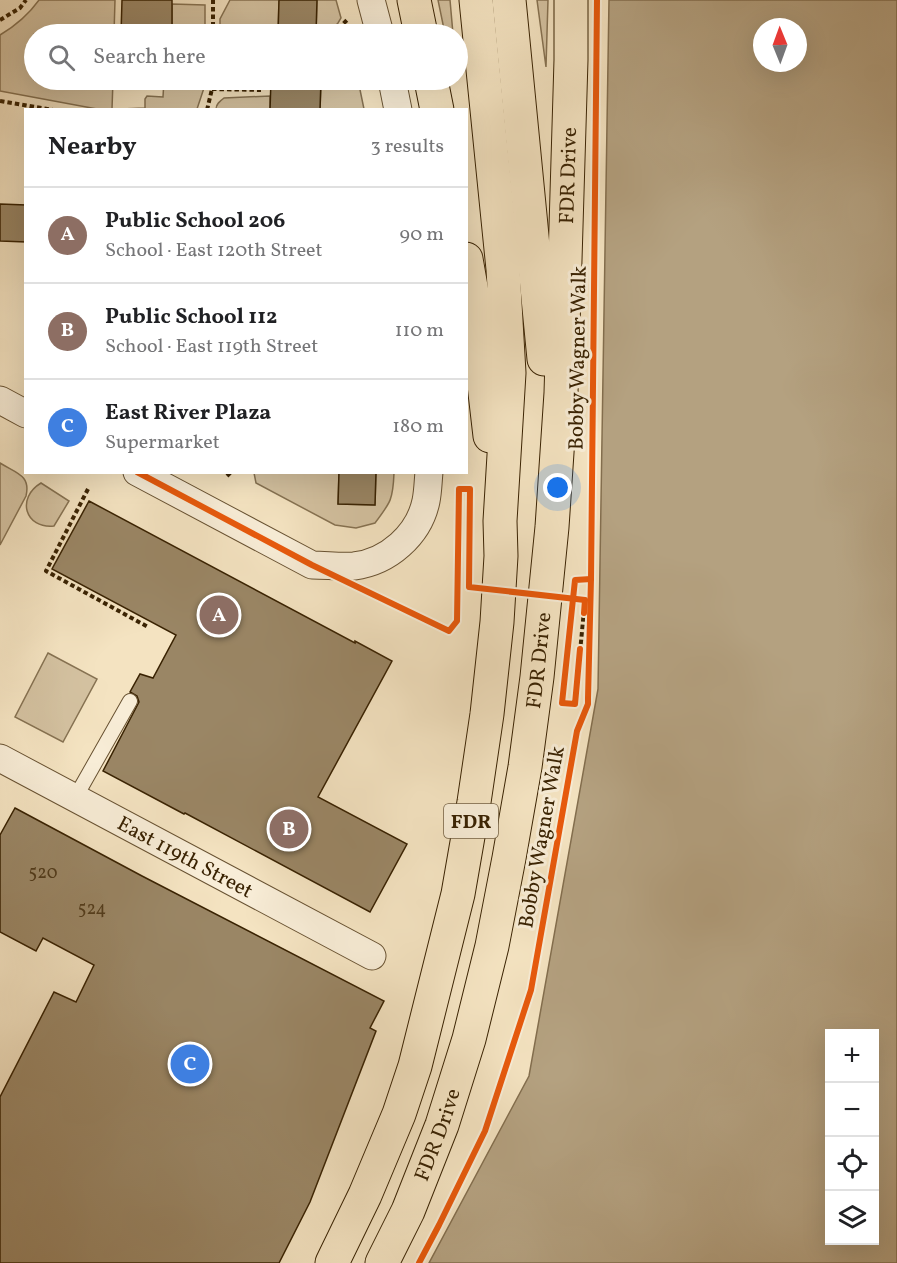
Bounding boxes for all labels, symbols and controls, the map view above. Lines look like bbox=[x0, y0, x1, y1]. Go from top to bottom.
north arrow bbox=[753, 18, 807, 72]
search box bbox=[24, 24, 468, 90]
icon: search bbox=[45, 41, 78, 74]
text: Search here bbox=[93, 42, 206, 73]
street label: FDR Drive bbox=[553, 127, 585, 225]
text: Nearby bbox=[48, 129, 137, 165]
text: 3 results bbox=[370, 133, 444, 161]
text: Public School 206 bbox=[105, 206, 285, 237]
text: A bbox=[60, 221, 75, 249]
text: 90 m bbox=[400, 221, 444, 249]
text: School · East 120th Street bbox=[105, 237, 323, 265]
street label: Bobby Wagner Walk bbox=[562, 265, 595, 450]
text: Public School 112 bbox=[105, 302, 277, 333]
text: B bbox=[61, 317, 74, 345]
text: 110 m bbox=[395, 317, 444, 345]
text: School · East 119th Street bbox=[105, 333, 318, 361]
text: East River Plaza bbox=[105, 398, 271, 429]
text: C bbox=[61, 413, 74, 441]
text: 180 m bbox=[392, 413, 444, 441]
text: Supermarket bbox=[105, 429, 220, 457]
your location bbox=[543, 473, 572, 502]
pin: A bbox=[200, 592, 238, 638]
street label: FDR Drive bbox=[520, 611, 559, 711]
street label: Bobby Wagner Walk bbox=[512, 743, 573, 931]
road number: FDR bbox=[444, 804, 498, 838]
pin: B bbox=[270, 806, 308, 852]
street label: East 119th Street bbox=[112, 810, 258, 906]
house number: 520 bbox=[29, 861, 58, 886]
house number: 524 bbox=[78, 897, 106, 922]
map controls bbox=[825, 1029, 879, 1245]
button: + bbox=[825, 1029, 879, 1083]
pin: C bbox=[170, 1042, 210, 1086]
button: − bbox=[825, 1083, 879, 1137]
street label: FDR Drive bbox=[408, 1085, 469, 1186]
button: locate bbox=[825, 1137, 879, 1191]
button: layers bbox=[825, 1191, 879, 1245]

